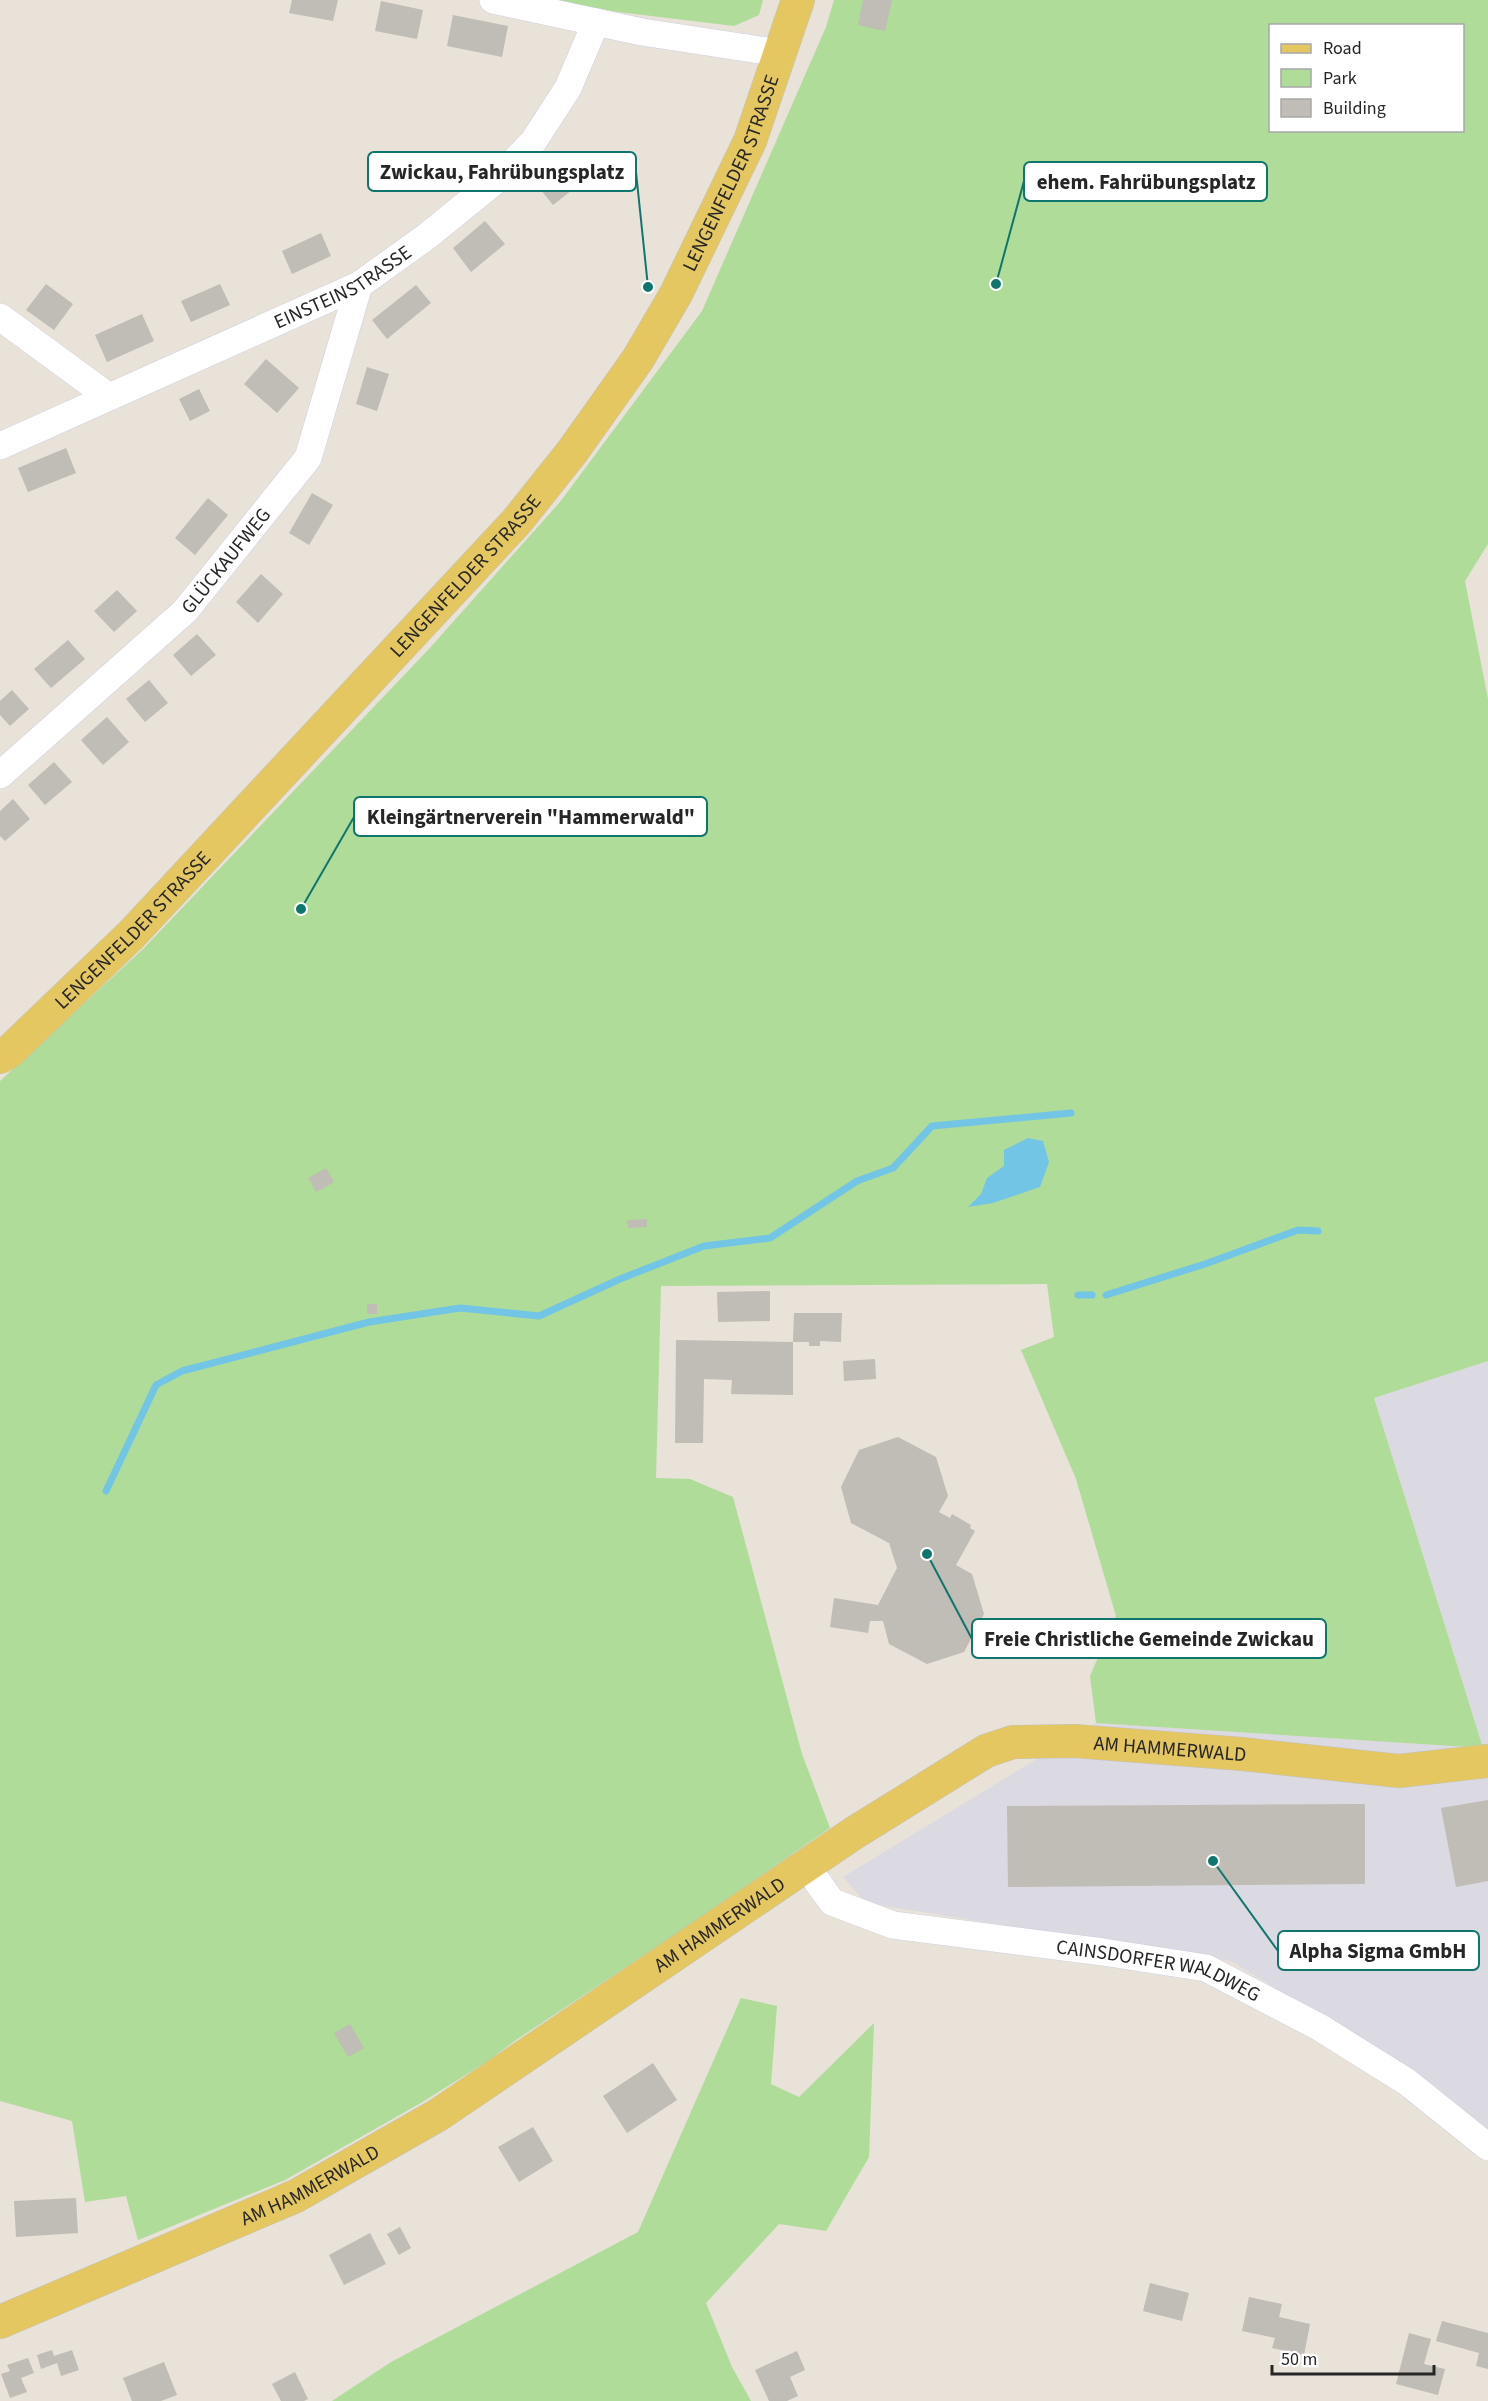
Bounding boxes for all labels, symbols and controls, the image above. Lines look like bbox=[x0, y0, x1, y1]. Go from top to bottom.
legend bbox=[1269, 24, 1464, 132]
text: Road bbox=[1323, 36, 1362, 61]
text: Park bbox=[1323, 66, 1357, 91]
street label: LENGENFELDER STRASSE bbox=[676, 71, 787, 276]
text: Building bbox=[1323, 96, 1386, 121]
callout: Zwickau, Fahrübungsplatz bbox=[368, 152, 636, 191]
text: Zwickau, Fahrübungsplatz bbox=[380, 157, 624, 187]
callout: ehem. Fahrübungsplatz bbox=[1024, 162, 1267, 201]
text: ehem. Fahrübungsplatz bbox=[1037, 167, 1256, 197]
street label: EINSTEINSTRASSE bbox=[270, 239, 418, 336]
street label: LENGENFELDER STRASSE bbox=[384, 489, 548, 664]
street label: GLÜCKAUFWEG bbox=[175, 502, 278, 620]
callout: Kleingärtnerverein "Hammerwald" bbox=[354, 797, 707, 836]
text: Kleingärtnerverein "Hammerwald" bbox=[367, 802, 695, 832]
street label: LENGENFELDER STRASSE bbox=[49, 845, 218, 1016]
callout: Freie Christliche Gemeinde Zwickau bbox=[972, 1619, 1326, 1658]
text: Freie Christliche Gemeinde Zwickau bbox=[984, 1624, 1314, 1654]
street label: AM HAMMERWALD bbox=[1093, 1730, 1247, 1769]
street label: AM HAMMERWALD bbox=[649, 1871, 791, 1980]
callout: Alpha Sigma GmbH bbox=[1278, 1931, 1479, 1970]
street label: CAINSDORFER WALDWEG bbox=[1055, 1933, 1265, 2009]
text: Alpha Sigma GmbH bbox=[1289, 1936, 1466, 1966]
street label: AM HAMMERWALD bbox=[236, 2138, 385, 2233]
scale bar bbox=[1272, 2338, 1434, 2376]
text: 50 m bbox=[1281, 2347, 1317, 2372]

